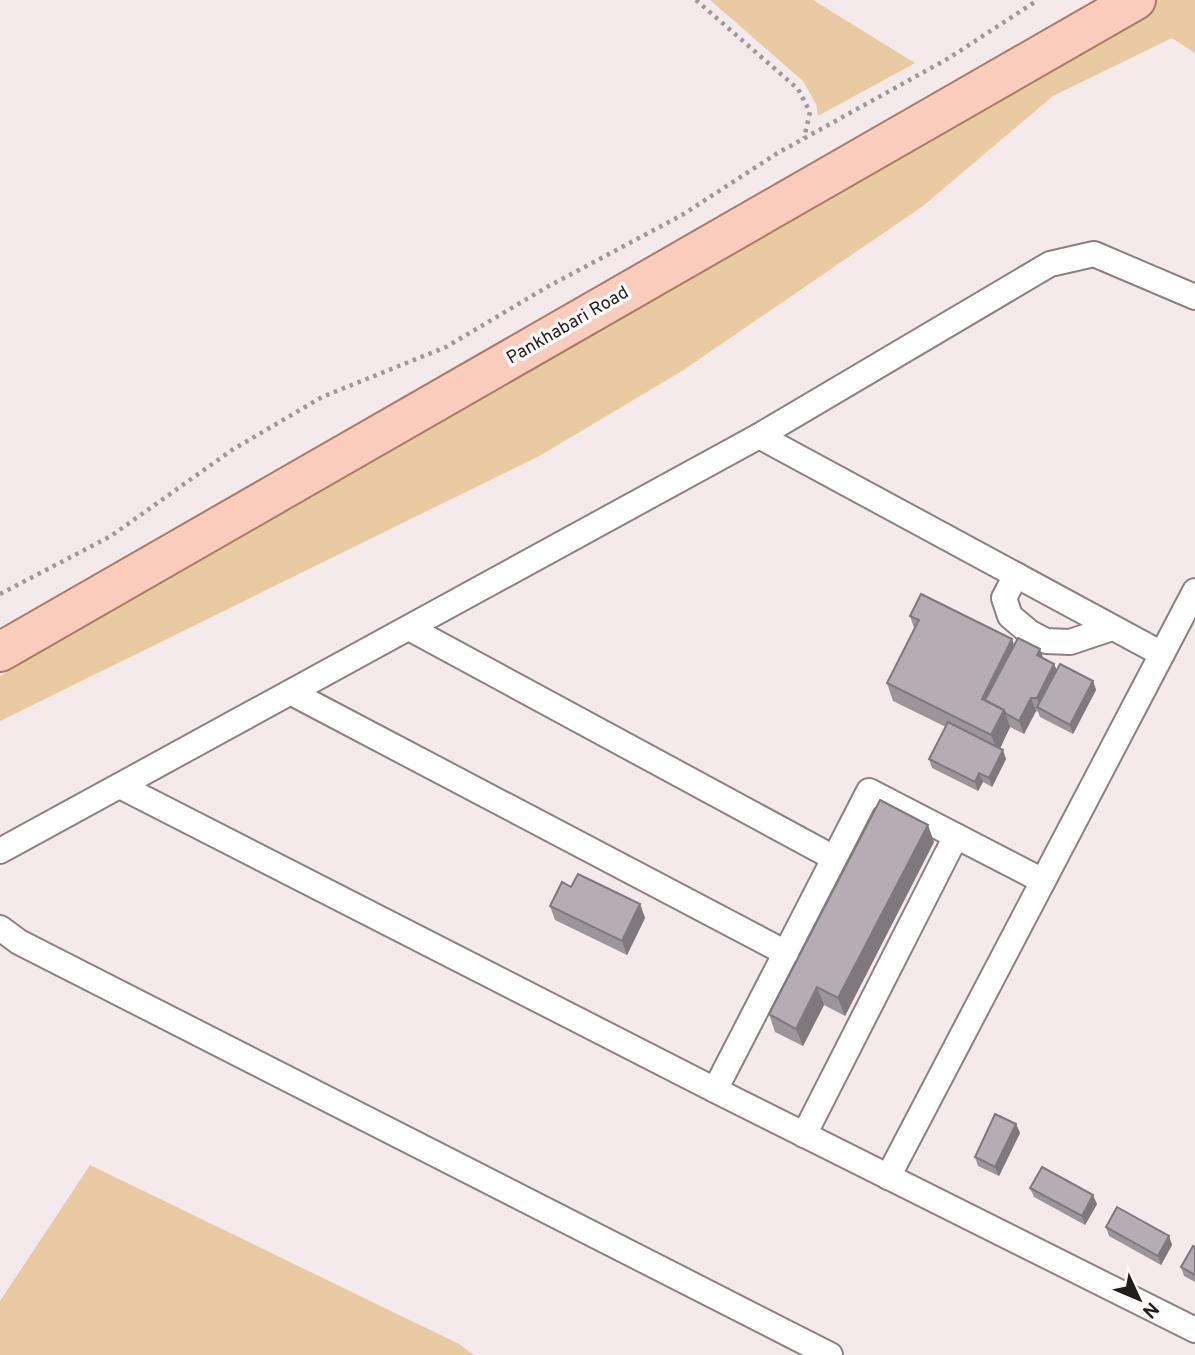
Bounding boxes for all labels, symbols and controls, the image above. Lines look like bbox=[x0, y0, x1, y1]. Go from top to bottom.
street label: Pankhabari Road bbox=[503, 282, 633, 370]
north arrow bbox=[1104, 1264, 1174, 1334]
text: N bbox=[1136, 1296, 1163, 1323]

